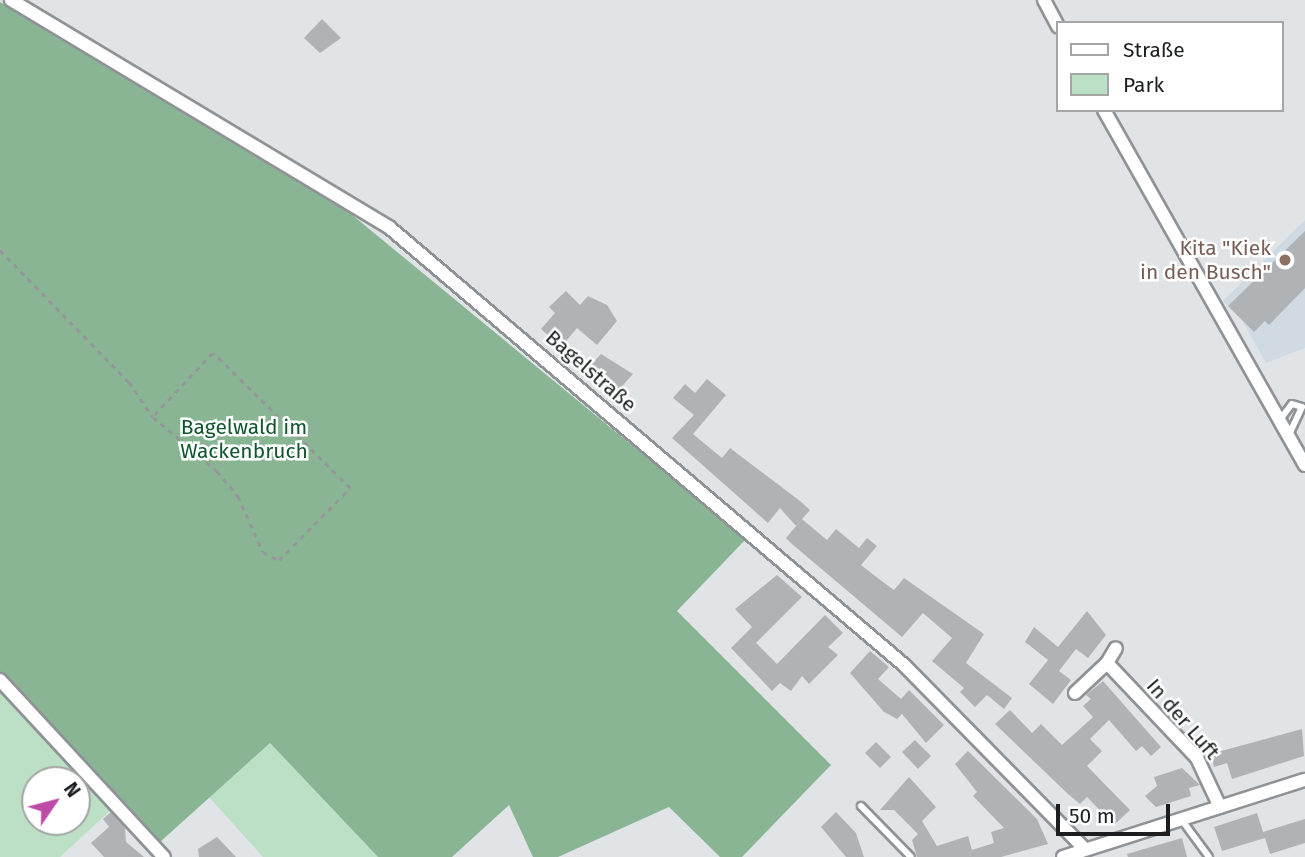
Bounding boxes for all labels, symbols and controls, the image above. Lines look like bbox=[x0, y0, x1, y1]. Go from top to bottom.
legend bbox=[1056, 21, 1284, 112]
text: Straße bbox=[1123, 37, 1185, 63]
text: Park bbox=[1123, 72, 1164, 98]
place label: Kita "Kiek in den Busch" bbox=[1140, 235, 1271, 285]
marker: Kita "Kiek in den Busch" bbox=[1277, 252, 1293, 268]
street label: Bagelstraße bbox=[540, 325, 642, 417]
park label: Bagelwald im Wackenbruch bbox=[180, 414, 308, 464]
street label: In der Luft bbox=[1141, 673, 1225, 765]
north arrow bbox=[21, 766, 91, 836]
text: N bbox=[59, 778, 85, 802]
scale bar bbox=[1060, 790, 1174, 834]
text: 50 m bbox=[1069, 803, 1115, 829]

